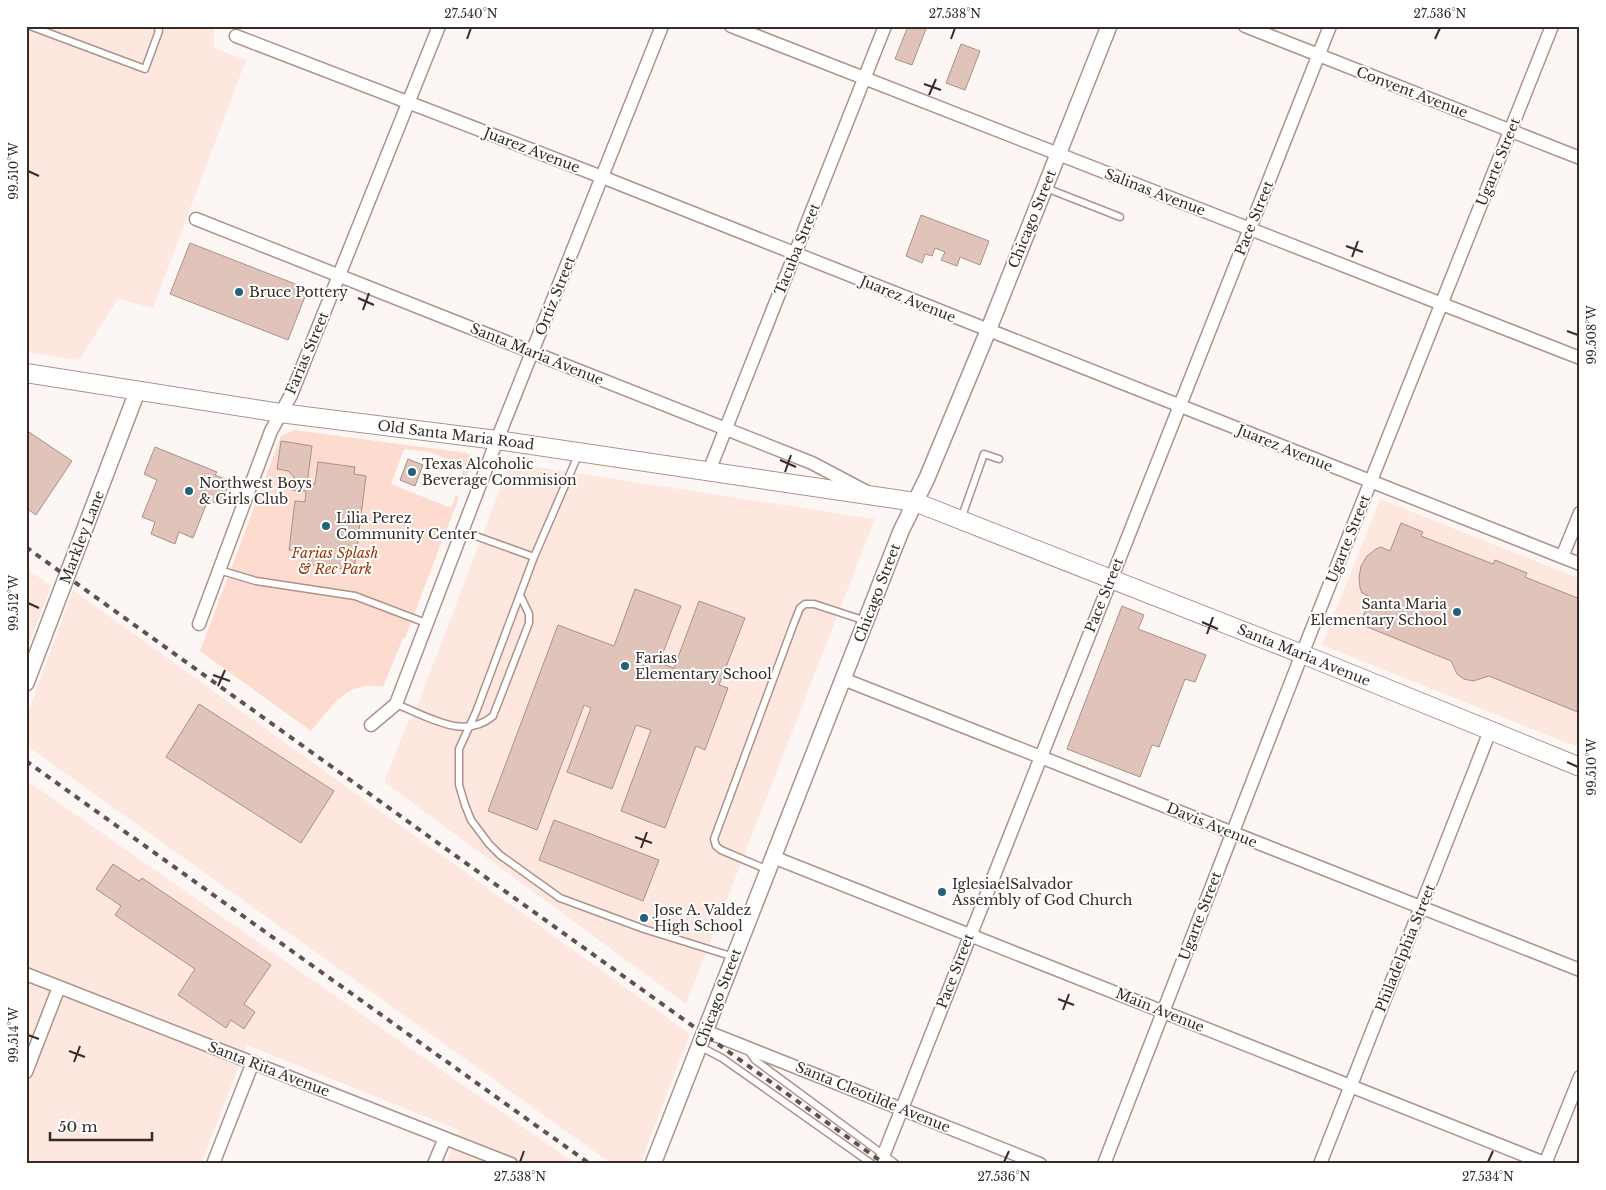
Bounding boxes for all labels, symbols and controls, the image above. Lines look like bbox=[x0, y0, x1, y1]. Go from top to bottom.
text: 27.540°N bbox=[444, 6, 498, 21]
text: 27.538°N bbox=[929, 6, 981, 21]
text: 27.536°N bbox=[1414, 6, 1467, 21]
street label: Convent Avenue bbox=[1354, 63, 1470, 121]
street label: Ugarte Street bbox=[1472, 114, 1524, 209]
street label: Juarez Avenue bbox=[480, 123, 583, 177]
text: 99.510°W bbox=[6, 141, 21, 200]
street label: Salinas Avenue bbox=[1102, 164, 1208, 220]
street label: Chicago Street bbox=[1004, 167, 1060, 271]
street label: Pace Street bbox=[1231, 177, 1277, 258]
street label: Tacuba Street bbox=[770, 200, 824, 297]
street label: Ortiz Street bbox=[531, 253, 579, 338]
street label: Juarez Avenue bbox=[856, 271, 958, 326]
place label: Bruce Pottery bbox=[249, 283, 348, 301]
marker: Bruce Pottery bbox=[233, 286, 245, 298]
text: 99.508°W bbox=[1584, 305, 1599, 365]
street label: Farias Street bbox=[281, 308, 333, 397]
street label: Santa Maria Avenue bbox=[468, 319, 606, 389]
street label: Old Santa Maria Road bbox=[377, 416, 536, 454]
street label: Juarez Avenue bbox=[1233, 420, 1335, 475]
place label: Texas Alcoholic Beverage Commision bbox=[422, 455, 577, 489]
marker: Texas Alcoholic Beverage Commision bbox=[406, 466, 418, 478]
place label: Northwest Boys & Girls Club bbox=[199, 474, 312, 508]
marker: Northwest Boys & Girls Club bbox=[183, 485, 195, 497]
street label: Markley Lane bbox=[56, 488, 108, 586]
street label: Ugarte Street bbox=[1322, 491, 1374, 586]
place label: Lilia Perez Community Center bbox=[336, 509, 477, 543]
marker: Lilia Perez Community Center bbox=[320, 520, 332, 532]
street label: Chicago Street bbox=[850, 540, 904, 645]
park label: Farias Splash & Rec Park bbox=[291, 544, 378, 578]
street label: Pace Street bbox=[1081, 554, 1127, 635]
text: 99.512°W bbox=[6, 574, 21, 631]
place label: Santa Maria Elementary School bbox=[1310, 595, 1447, 629]
marker: Santa Maria Elementary School bbox=[1451, 606, 1463, 618]
street label: Santa Maria Avenue bbox=[1235, 620, 1373, 690]
place label: Farias Elementary School bbox=[635, 649, 772, 683]
marker: Farias Elementary School bbox=[619, 660, 631, 672]
text: 99.510°W bbox=[1584, 737, 1599, 796]
street label: Davis Avenue bbox=[1164, 799, 1260, 851]
street label: Ugarte Street bbox=[1175, 868, 1225, 963]
place label: IglesiaelSalvador Assembly of God Church bbox=[951, 875, 1133, 909]
street label: Philadelphia Street bbox=[1371, 881, 1439, 1014]
marker: IglesiaelSalvador Assembly of God Church bbox=[936, 886, 948, 898]
place label: Jose A. Valdez High School bbox=[652, 901, 752, 935]
marker: Jose A. Valdez High School bbox=[638, 912, 650, 924]
street label: Pace Street bbox=[932, 930, 978, 1011]
street label: Chicago Street bbox=[691, 945, 745, 1050]
street label: Main Avenue bbox=[1113, 984, 1207, 1036]
text: 99.514°W bbox=[6, 1006, 21, 1063]
street label: Santa Rita Avenue bbox=[206, 1038, 332, 1100]
street label: Santa Cleotilde Avenue bbox=[793, 1058, 953, 1136]
scale bar bbox=[50, 1110, 152, 1142]
text: 50 m bbox=[58, 1117, 98, 1136]
text: 27.538°N bbox=[494, 1169, 546, 1184]
text: 27.536°N bbox=[978, 1169, 1031, 1184]
text: 27.534°N bbox=[1462, 1169, 1514, 1184]

